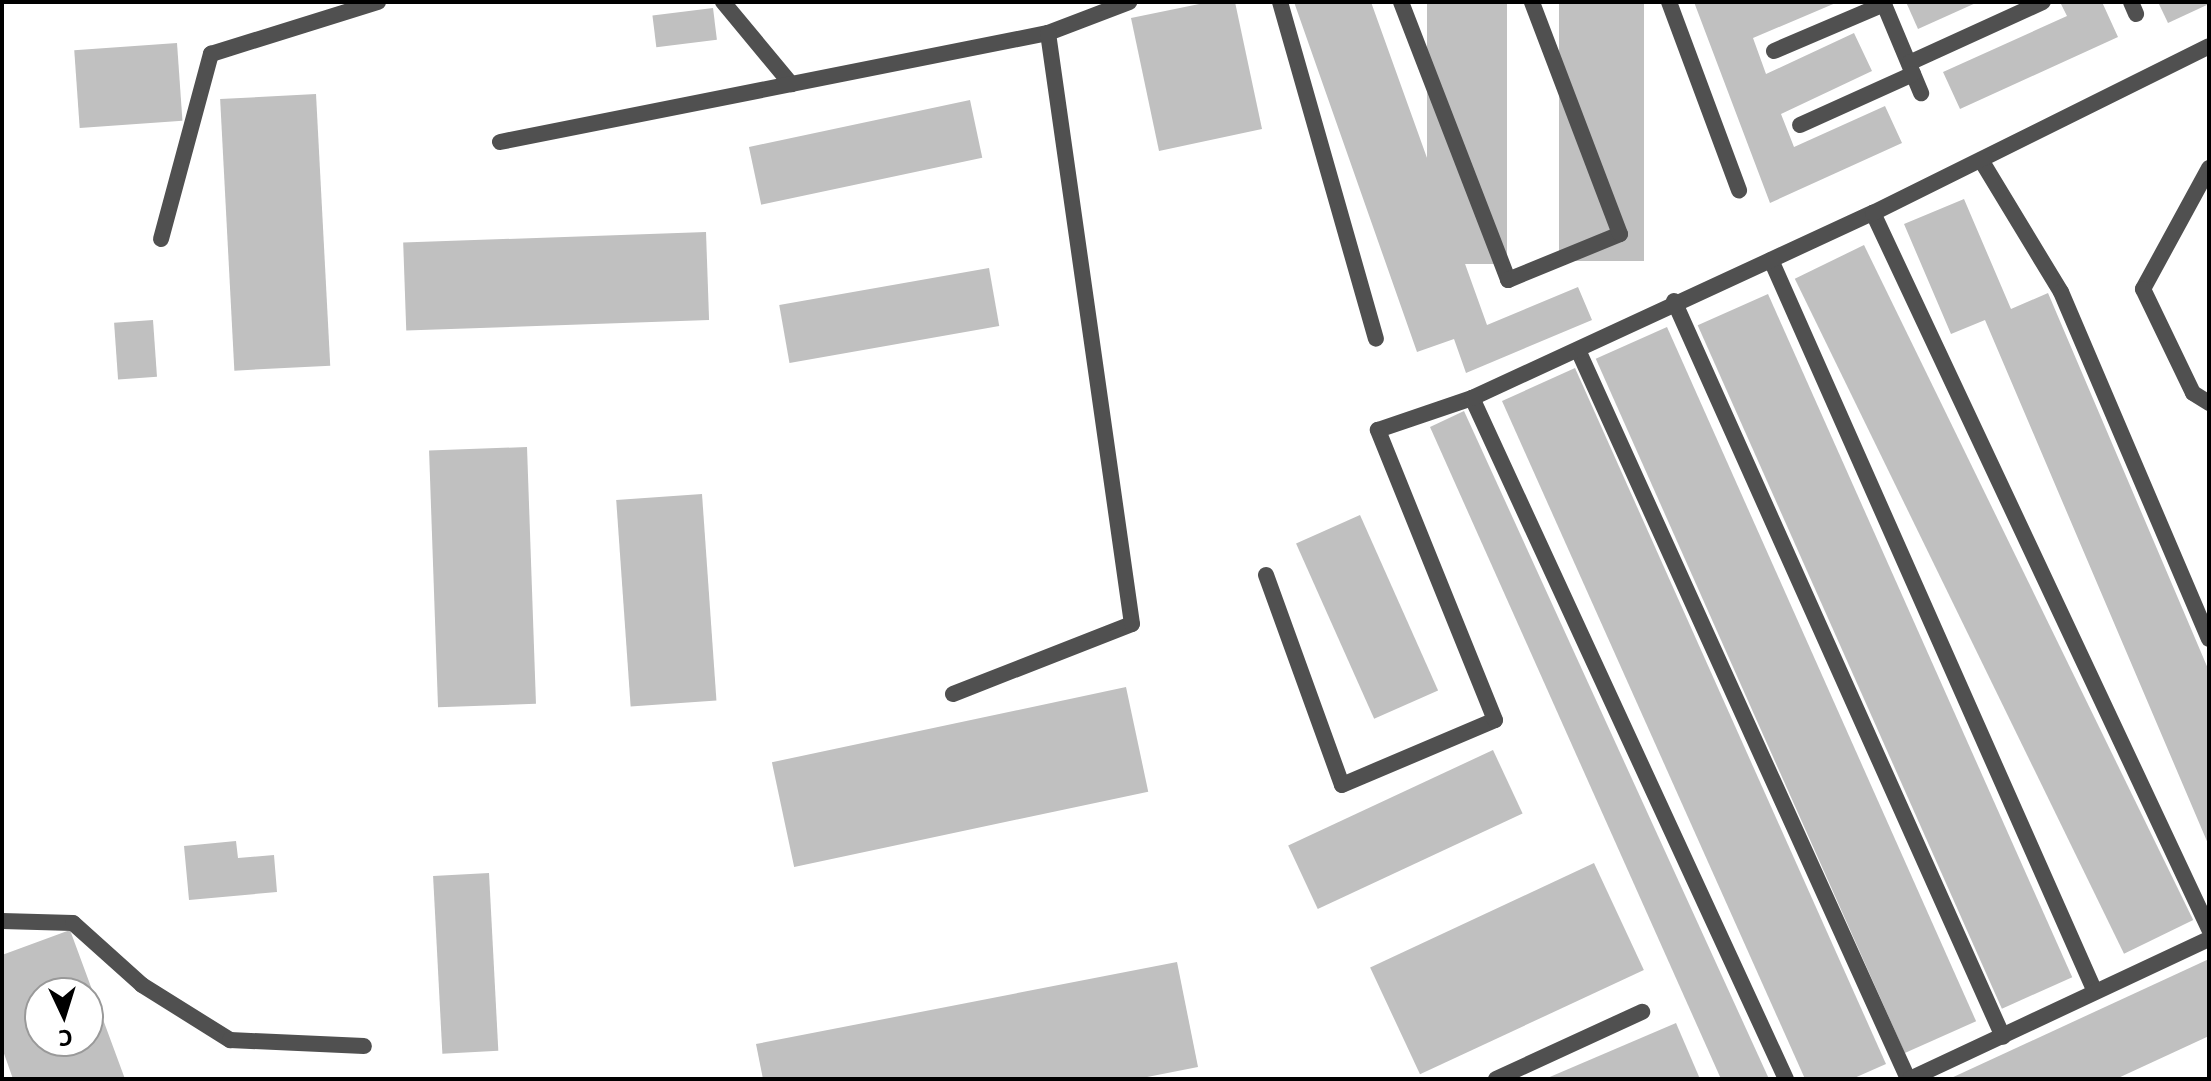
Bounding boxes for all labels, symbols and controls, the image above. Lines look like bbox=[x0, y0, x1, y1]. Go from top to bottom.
north arrow bbox=[24, 977, 104, 1057]
text: С bbox=[57, 1023, 74, 1054]

